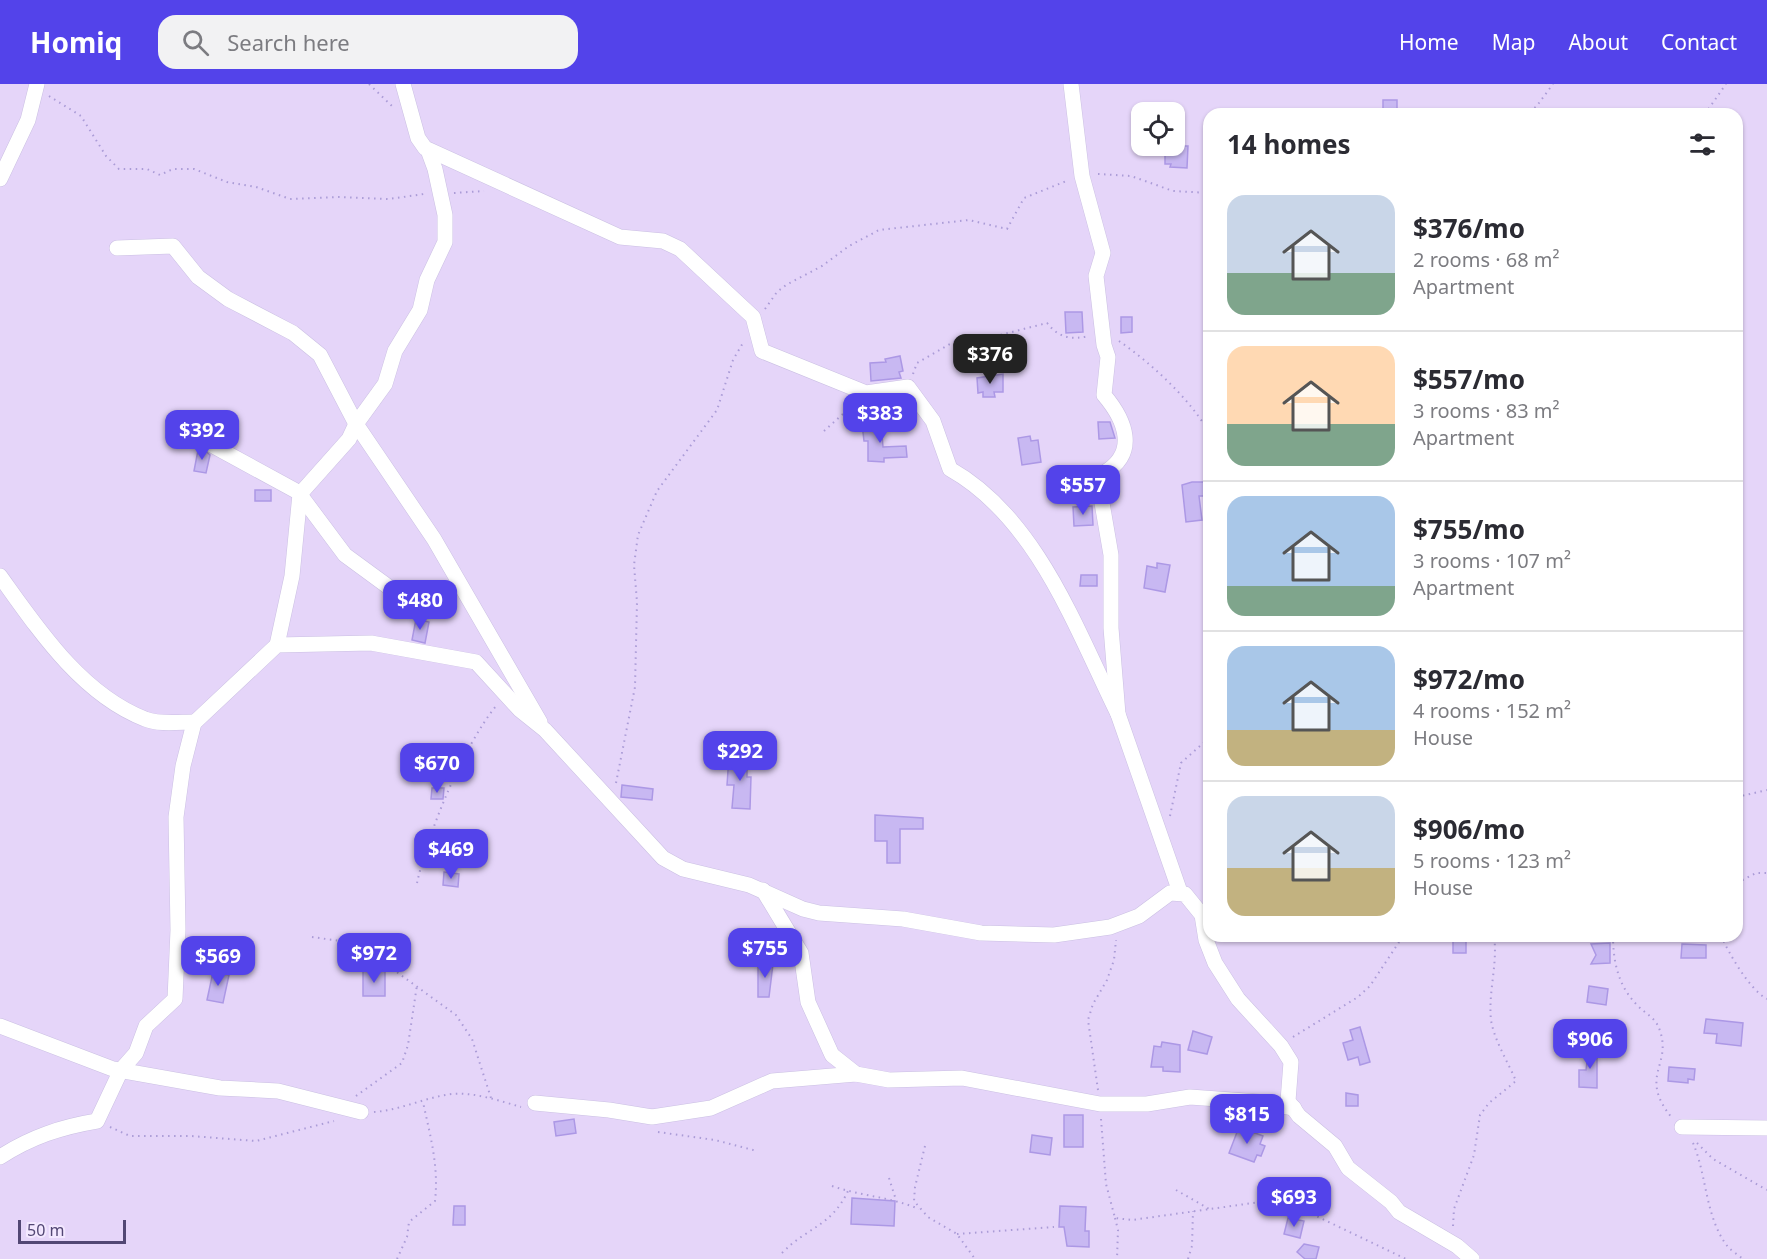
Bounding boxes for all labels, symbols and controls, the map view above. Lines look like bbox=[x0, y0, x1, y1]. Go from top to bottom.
search box bbox=[158, 15, 578, 69]
text: Homiq bbox=[30, 23, 122, 61]
icon: search bbox=[179, 26, 212, 59]
text: Search here bbox=[227, 27, 350, 57]
text: Home bbox=[1399, 28, 1459, 56]
text: Map bbox=[1492, 28, 1535, 56]
text: About bbox=[1568, 28, 1628, 56]
text: Contact bbox=[1661, 28, 1737, 56]
map controls bbox=[1131, 102, 1185, 156]
button: locate bbox=[1131, 102, 1185, 156]
text: 14 homes bbox=[1227, 126, 1351, 162]
icon: filters bbox=[1686, 128, 1719, 161]
text: $376/mo bbox=[1413, 210, 1525, 246]
icon: home bbox=[1275, 219, 1347, 291]
text: 2 rooms · 68 m² bbox=[1413, 246, 1560, 273]
text: Apartment bbox=[1413, 273, 1514, 300]
pin: $376 bbox=[954, 334, 1026, 385]
text: $376 bbox=[967, 340, 1013, 367]
text: $557/mo bbox=[1413, 361, 1525, 397]
icon: home bbox=[1275, 370, 1347, 442]
pin: $383 bbox=[844, 393, 916, 444]
text: 3 rooms · 83 m² bbox=[1413, 397, 1560, 424]
text: $383 bbox=[857, 399, 903, 426]
pin: $392 bbox=[166, 410, 238, 461]
text: $392 bbox=[179, 416, 225, 443]
text: Apartment bbox=[1413, 424, 1514, 451]
pin: $557 bbox=[1047, 465, 1119, 516]
text: $557 bbox=[1060, 471, 1106, 498]
text: $755/mo bbox=[1413, 511, 1525, 547]
icon: home bbox=[1275, 520, 1347, 592]
text: 3 rooms · 107 m² bbox=[1413, 547, 1571, 574]
text: Apartment bbox=[1413, 574, 1514, 601]
pin: $480 bbox=[384, 580, 456, 631]
text: $480 bbox=[397, 586, 443, 613]
text: $972/mo bbox=[1413, 661, 1525, 697]
icon: home bbox=[1275, 670, 1347, 742]
text: 4 rooms · 152 m² bbox=[1413, 697, 1571, 724]
text: House bbox=[1413, 724, 1473, 751]
pin: $292 bbox=[704, 731, 776, 782]
text: $292 bbox=[717, 737, 763, 764]
pin: $670 bbox=[401, 743, 473, 794]
text: $670 bbox=[414, 749, 460, 776]
text: $906/mo bbox=[1413, 811, 1525, 847]
icon: home bbox=[1275, 820, 1347, 892]
pin: $469 bbox=[415, 829, 487, 880]
text: $469 bbox=[428, 835, 474, 862]
text: 5 rooms · 123 m² bbox=[1413, 847, 1571, 874]
text: House bbox=[1413, 874, 1473, 901]
pin: $755 bbox=[729, 928, 801, 979]
pin: $972 bbox=[338, 933, 410, 984]
text: $755 bbox=[742, 934, 788, 961]
pin: $569 bbox=[182, 936, 254, 987]
text: $972 bbox=[351, 939, 397, 966]
text: $569 bbox=[195, 942, 241, 969]
pin: $906 bbox=[1554, 1019, 1626, 1070]
text: $906 bbox=[1567, 1025, 1613, 1052]
pin: $815 bbox=[1211, 1094, 1283, 1145]
text: $815 bbox=[1224, 1100, 1270, 1127]
pin: $693 bbox=[1258, 1177, 1330, 1228]
text: $693 bbox=[1271, 1183, 1317, 1210]
scale bar bbox=[18, 1217, 126, 1244]
text: 50 m bbox=[27, 1219, 64, 1241]

